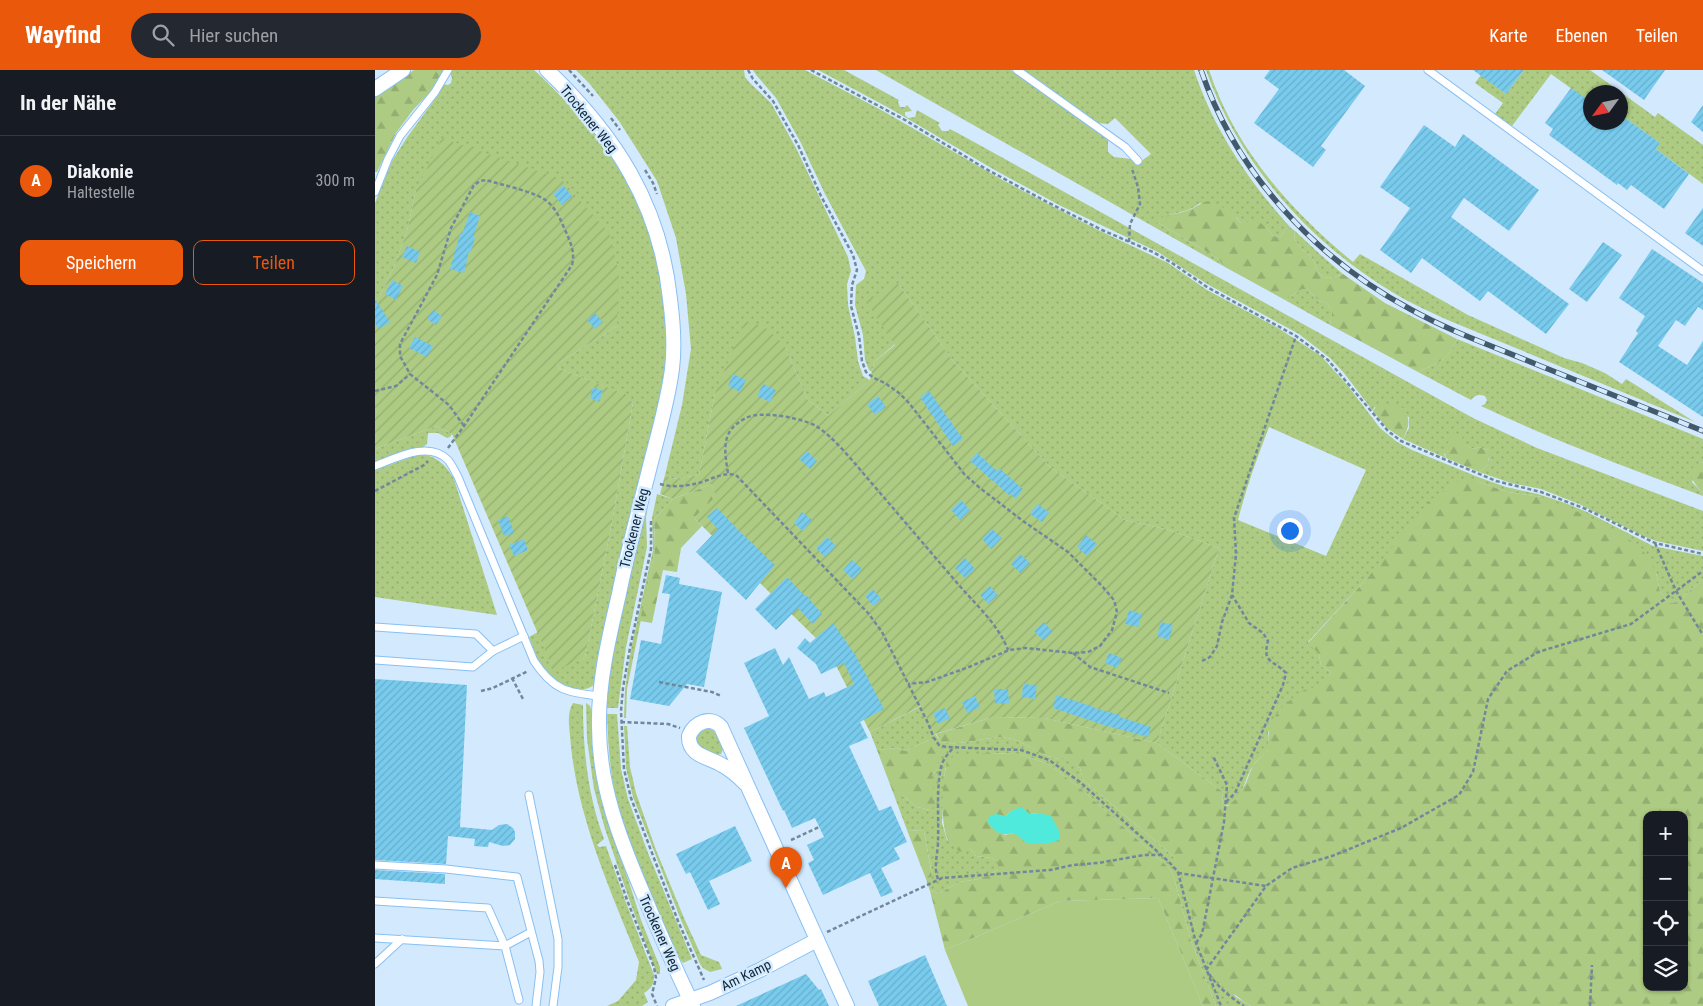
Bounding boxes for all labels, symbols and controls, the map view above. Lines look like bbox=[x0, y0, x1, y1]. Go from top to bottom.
search box bbox=[131, 13, 481, 58]
text: Wayfind bbox=[25, 21, 101, 49]
icon: search bbox=[149, 21, 177, 49]
text: Hier suchen bbox=[189, 24, 278, 47]
text: Karte bbox=[1489, 25, 1528, 46]
text: Ebenen bbox=[1556, 25, 1608, 46]
text: Teilen bbox=[1636, 25, 1678, 46]
street label: Trockener Weg bbox=[557, 82, 621, 156]
north arrow bbox=[1583, 85, 1628, 130]
text: In der Nähe bbox=[20, 91, 116, 115]
text: Diakonie bbox=[67, 160, 133, 183]
text: A bbox=[31, 171, 41, 190]
text: 300 m bbox=[316, 171, 355, 190]
text: Haltestelle bbox=[67, 183, 135, 202]
button: Speichern bbox=[20, 240, 183, 285]
button: Teilen bbox=[193, 240, 355, 285]
street label: Trockener Weg bbox=[616, 486, 652, 570]
your location bbox=[1277, 518, 1303, 544]
map controls bbox=[1643, 811, 1688, 991]
button: + bbox=[1643, 811, 1688, 856]
pin: A bbox=[770, 847, 802, 888]
button: − bbox=[1643, 856, 1688, 901]
street label: Trockener Weg bbox=[636, 892, 684, 974]
button: locate bbox=[1643, 901, 1688, 946]
button: layers bbox=[1643, 946, 1688, 991]
street label: Am Kamp bbox=[718, 956, 774, 994]

